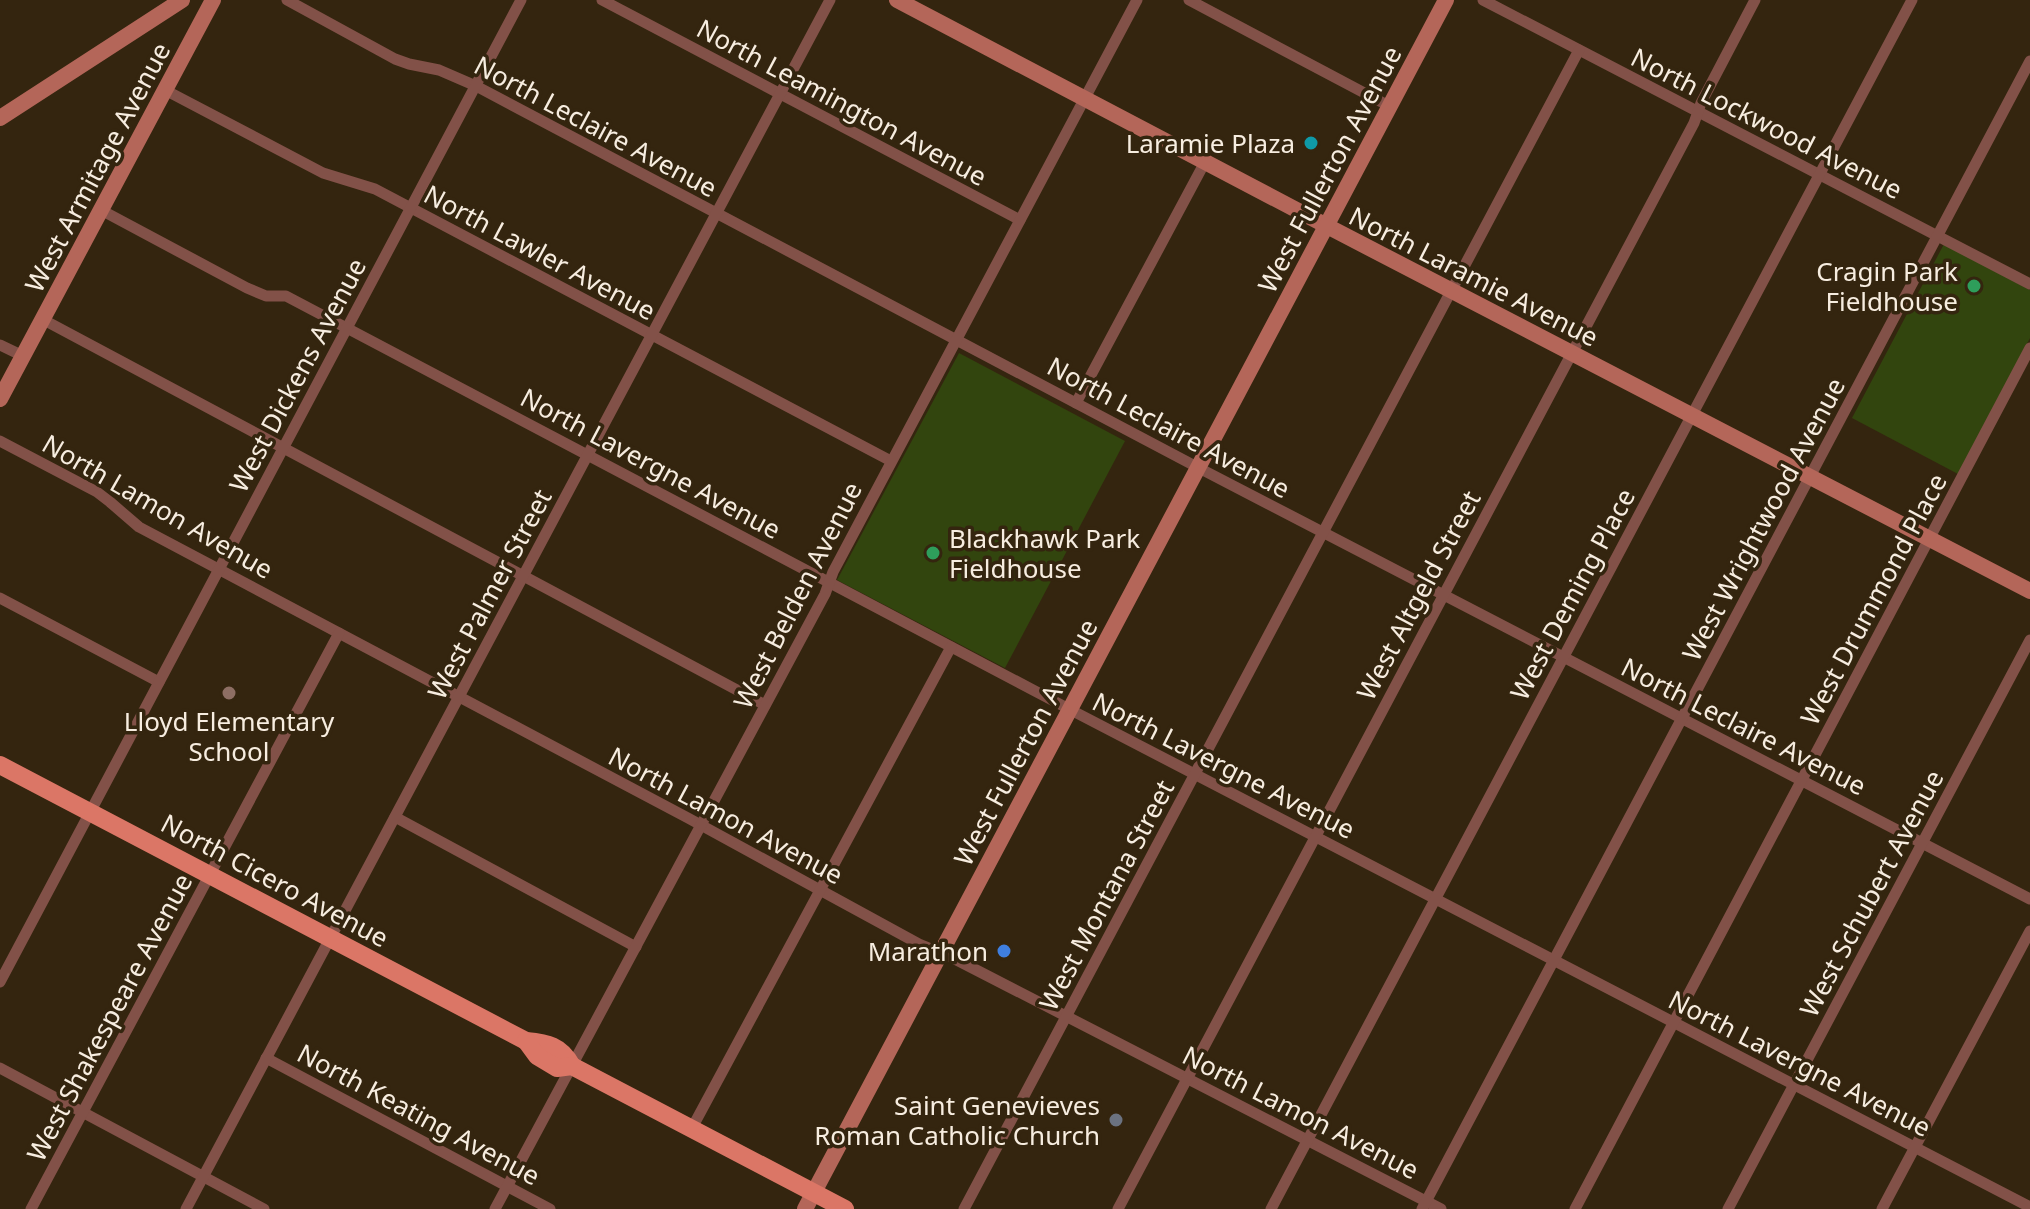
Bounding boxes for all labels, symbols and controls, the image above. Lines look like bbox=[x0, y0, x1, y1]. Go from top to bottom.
street label: North Leamington Avenue bbox=[691, 10, 993, 194]
street label: West Armitage Avenue bbox=[16, 36, 178, 298]
street label: West Fullerton Avenue bbox=[1249, 39, 1409, 299]
street label: North Lockwood Avenue bbox=[1625, 39, 1909, 207]
street label: North Leclaire Avenue bbox=[468, 47, 724, 205]
place label: Laramie Plaza bbox=[1126, 125, 1295, 161]
marker: Laramie Plaza bbox=[1302, 134, 1320, 152]
street label: North Lawler Avenue bbox=[418, 176, 662, 328]
street label: North Laramie Avenue bbox=[1343, 197, 1605, 355]
street label: West Dickens Avenue bbox=[220, 252, 374, 498]
place label: Cragin Park Fieldhouse bbox=[1816, 253, 1958, 319]
marker: Cragin Park Fieldhouse bbox=[1965, 277, 1983, 295]
street label: North Leclaire Avenue bbox=[1041, 348, 1297, 506]
street label: West Wrightwood Avenue bbox=[1673, 371, 1853, 667]
street label: North Lavergne Avenue bbox=[515, 379, 787, 547]
street label: North Lamon Avenue bbox=[36, 425, 280, 587]
street label: West Drummond Place bbox=[1791, 467, 1955, 731]
street label: West Belden Avenue bbox=[724, 475, 870, 715]
street label: West Deming Place bbox=[1501, 482, 1643, 706]
street label: West Palmer Street bbox=[418, 483, 560, 705]
street label: West Altgeld Street bbox=[1348, 484, 1488, 706]
place label: Blackhawk Park Fieldhouse bbox=[949, 520, 1140, 586]
marker: Blackhawk Park Fieldhouse bbox=[924, 544, 942, 562]
street label: West Fullerton Avenue bbox=[945, 612, 1105, 872]
street label: North Leclaire Avenue bbox=[1615, 649, 1873, 803]
street label: North Lavergne Avenue bbox=[1087, 683, 1361, 847]
marker: Lloyd Elementary School bbox=[220, 684, 238, 702]
place label: Lloyd Elementary School bbox=[124, 703, 335, 769]
street label: North Lamon Avenue bbox=[602, 738, 850, 892]
street label: West Schubert Avenue bbox=[1791, 763, 1951, 1023]
street label: West Montana Street bbox=[1030, 773, 1182, 1017]
street label: North Cicero Avenue bbox=[155, 805, 395, 955]
street label: West Shakespeare Avenue bbox=[18, 867, 200, 1167]
place label: Marathon bbox=[868, 933, 988, 969]
marker: Marathon bbox=[995, 942, 1013, 960]
street label: North Lavergne Avenue bbox=[1663, 981, 1937, 1145]
street label: North Keating Avenue bbox=[291, 1035, 547, 1193]
street label: North Lamon Avenue bbox=[1177, 1037, 1425, 1187]
place label: Saint Genevieves Roman Catholic Church bbox=[814, 1087, 1100, 1153]
marker: Saint Genevieves Roman Catholic Church bbox=[1107, 1111, 1125, 1129]

